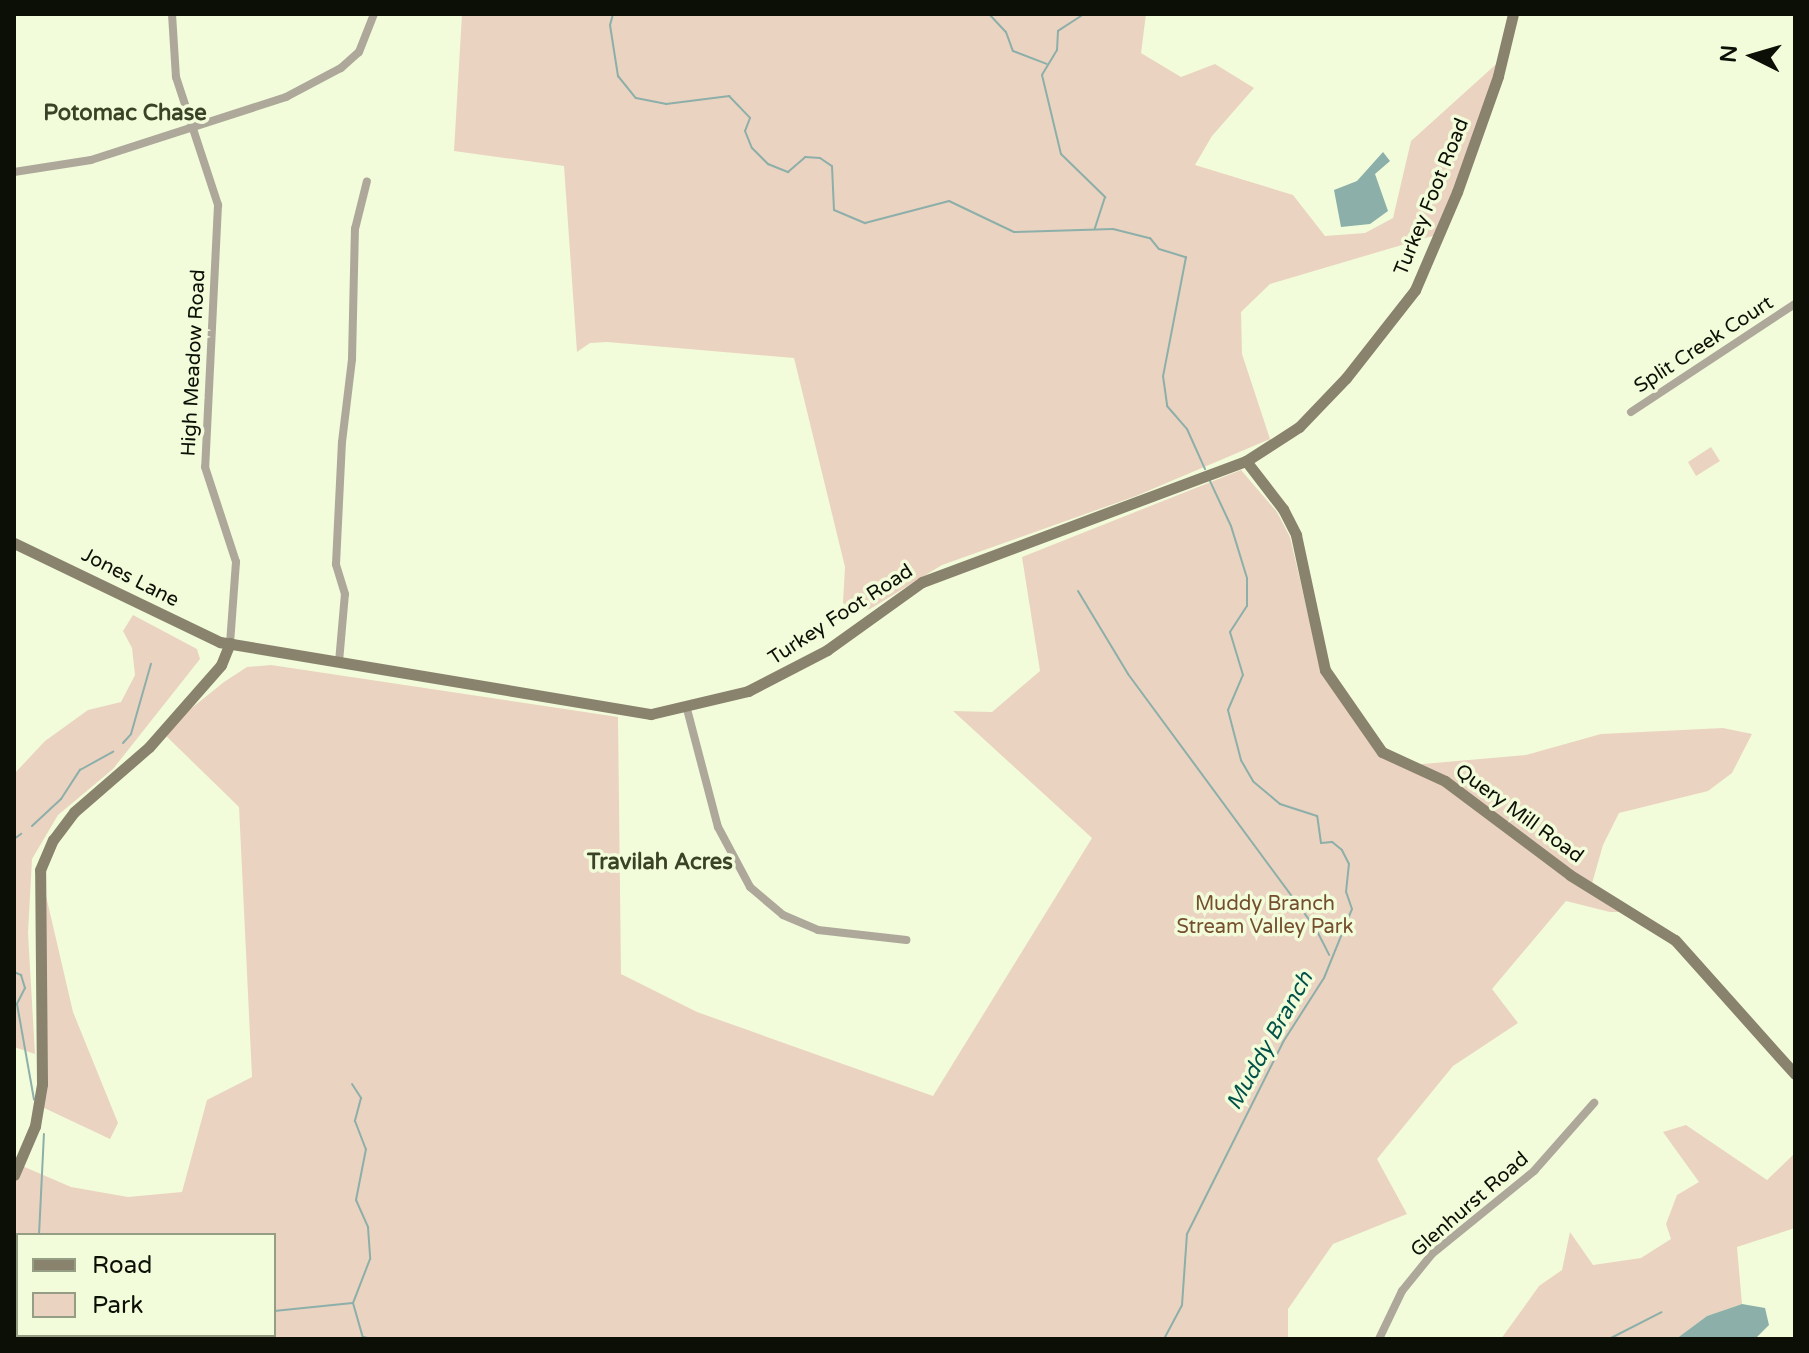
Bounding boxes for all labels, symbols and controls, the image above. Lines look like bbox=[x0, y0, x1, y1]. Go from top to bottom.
north arrow bbox=[1713, 16, 1793, 96]
text: N bbox=[1715, 44, 1743, 64]
district label: Potomac Chase bbox=[43, 101, 207, 127]
street label: Turkey Foot Road bbox=[1390, 115, 1474, 279]
street label: High Meadow Road bbox=[177, 269, 211, 457]
street label: Split Creek Court bbox=[1630, 291, 1778, 399]
street label: Jones Lane bbox=[77, 543, 183, 613]
street label: Turkey Foot Road bbox=[764, 559, 918, 671]
street label: Query Mill Road bbox=[1450, 759, 1588, 869]
district label: Travilah Acres bbox=[587, 850, 733, 876]
park label: Muddy Branch Stream Valley Park bbox=[1177, 893, 1353, 940]
water label: Muddy Branch bbox=[1221, 967, 1319, 1115]
street label: Glenhurst Road bbox=[1406, 1147, 1534, 1263]
legend bbox=[16, 1233, 276, 1337]
text: Road bbox=[92, 1251, 152, 1280]
text: Park bbox=[92, 1291, 143, 1320]

